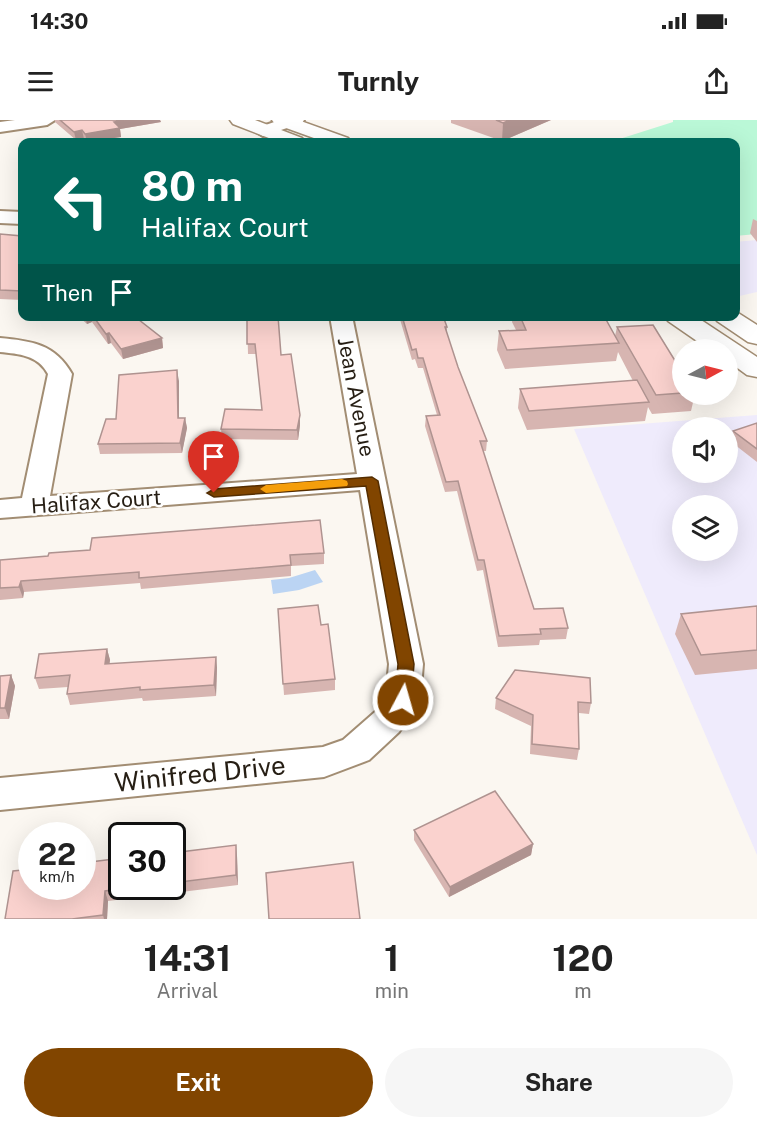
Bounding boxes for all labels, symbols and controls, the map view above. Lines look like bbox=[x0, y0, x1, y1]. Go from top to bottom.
text: 14:30 bbox=[30, 8, 89, 34]
icon: menu bbox=[24, 65, 57, 98]
text: Turnly bbox=[338, 65, 419, 97]
icon: share bbox=[700, 65, 733, 98]
text: 80 m bbox=[141, 161, 243, 210]
icon: left bbox=[42, 162, 120, 240]
text: Halifax Court bbox=[141, 211, 309, 243]
icon: arrive bbox=[105, 276, 138, 309]
text: Then bbox=[42, 280, 93, 306]
street label: Jean Avenue bbox=[333, 335, 380, 459]
north arrow bbox=[672, 339, 738, 405]
map controls bbox=[672, 339, 738, 561]
button: sound bbox=[672, 417, 738, 483]
pin bbox=[188, 431, 239, 493]
icon: arrive bbox=[197, 440, 230, 473]
street label: Halifax Court bbox=[30, 484, 162, 519]
button: layers bbox=[672, 495, 738, 561]
position arrow bbox=[371, 668, 435, 732]
street label: Winifred Drive bbox=[113, 749, 287, 798]
speed limit sign: 30 bbox=[108, 822, 186, 900]
text: 22 bbox=[38, 836, 76, 872]
text: km/h bbox=[39, 868, 75, 885]
text: 14:31 bbox=[143, 937, 231, 979]
text: 1 bbox=[384, 937, 400, 979]
text: 120 bbox=[552, 937, 614, 979]
text: Arrival bbox=[157, 979, 218, 1003]
text: min bbox=[375, 979, 409, 1003]
text: m bbox=[574, 979, 592, 1003]
button: Exit bbox=[24, 1048, 373, 1117]
button: Share bbox=[385, 1048, 733, 1117]

